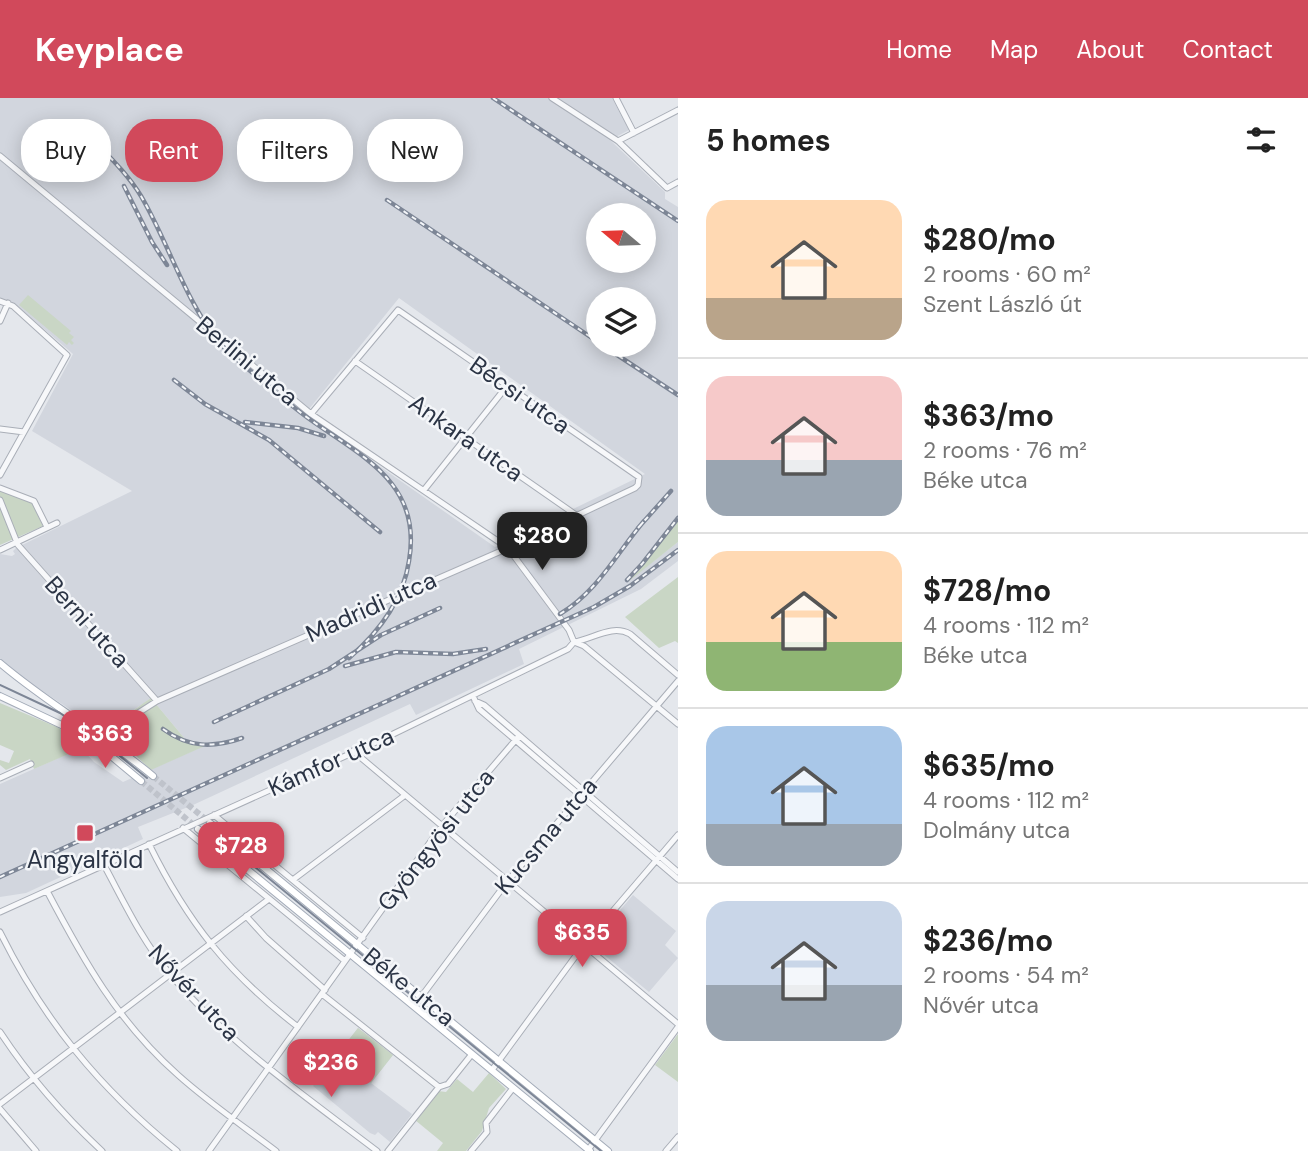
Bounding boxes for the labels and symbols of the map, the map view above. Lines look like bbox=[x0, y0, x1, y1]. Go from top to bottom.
north arrow bbox=[586, 203, 656, 273]
street label: Berlini utca bbox=[190, 309, 305, 412]
street label: Bécsi utca bbox=[464, 349, 577, 440]
street label: Ankara utca bbox=[403, 387, 530, 488]
pin: $280 bbox=[501, 512, 583, 572]
street label: Madridi utca bbox=[301, 564, 441, 649]
street label: Berni utca bbox=[38, 569, 137, 674]
pin: $363 bbox=[64, 710, 146, 770]
street label: Kámfor utca bbox=[263, 720, 399, 803]
street label: Gyöngyösi utca bbox=[370, 762, 501, 917]
street label: Kucsma utca bbox=[488, 771, 604, 901]
pin: $728 bbox=[200, 822, 282, 882]
marker: Angyalföld bbox=[75, 823, 95, 843]
place label: Angyalföld bbox=[27, 844, 143, 875]
pin: $635 bbox=[541, 910, 623, 969]
street label: Nővér utca bbox=[142, 938, 247, 1047]
street label: Béke utca bbox=[357, 940, 461, 1033]
pin: $236 bbox=[290, 1040, 372, 1099]

